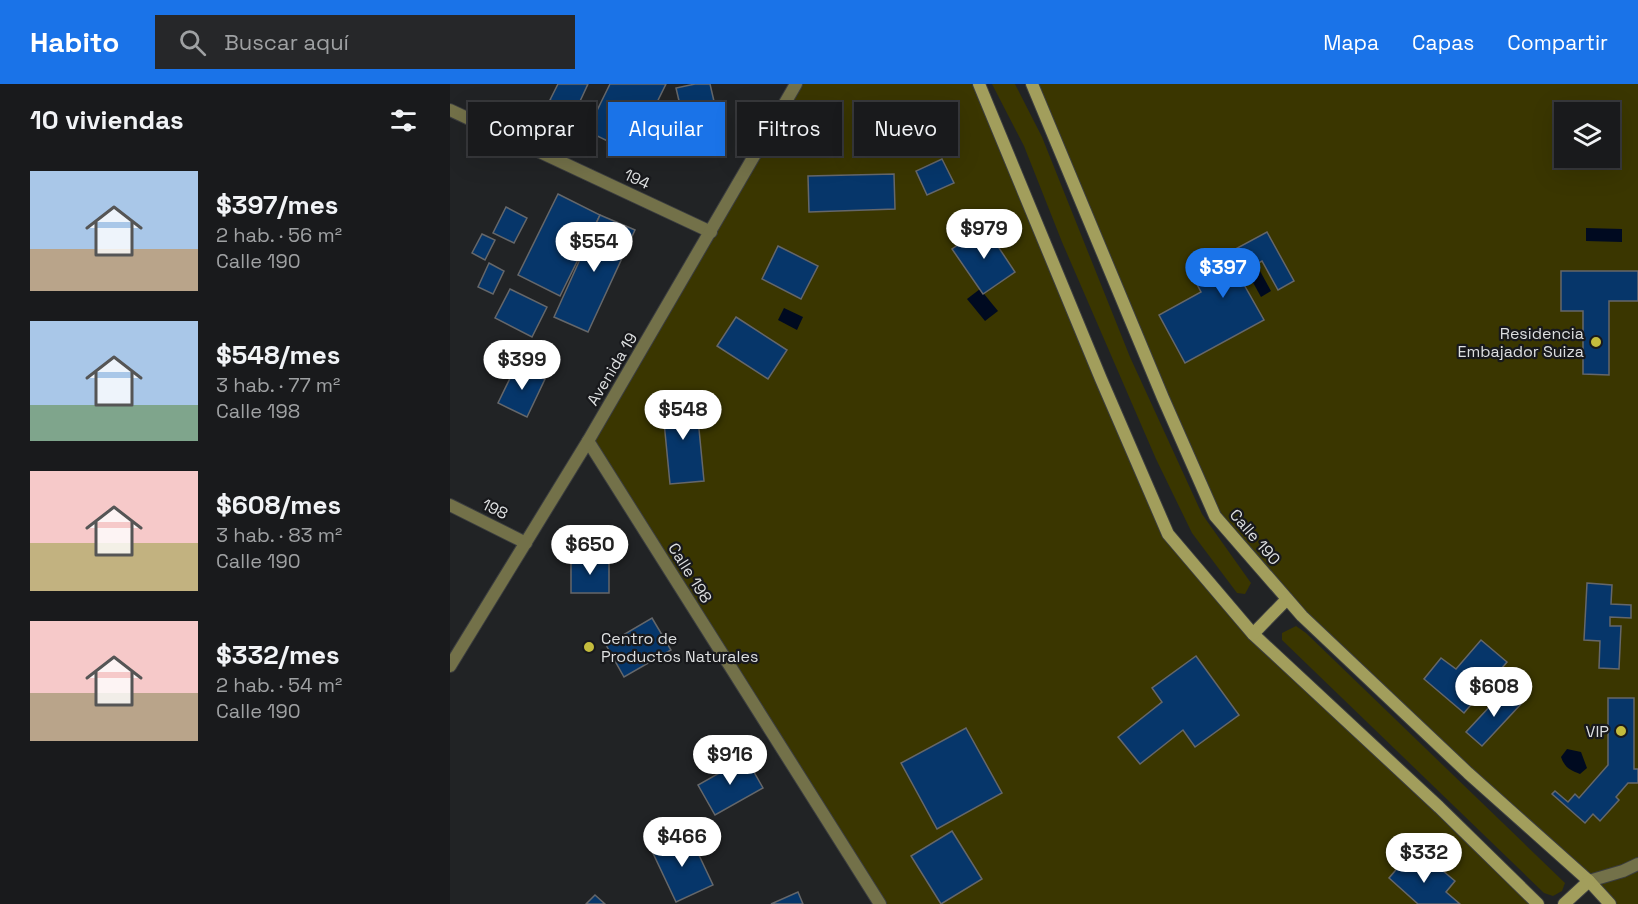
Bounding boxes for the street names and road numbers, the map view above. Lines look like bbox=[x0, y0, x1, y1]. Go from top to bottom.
street label: 194 bbox=[621, 164, 653, 194]
street label: Avenida 19 bbox=[582, 329, 642, 409]
street label: 198 bbox=[479, 494, 512, 524]
street label: Calle 190 bbox=[1225, 505, 1285, 569]
street label: Calle 198 bbox=[663, 539, 717, 607]

